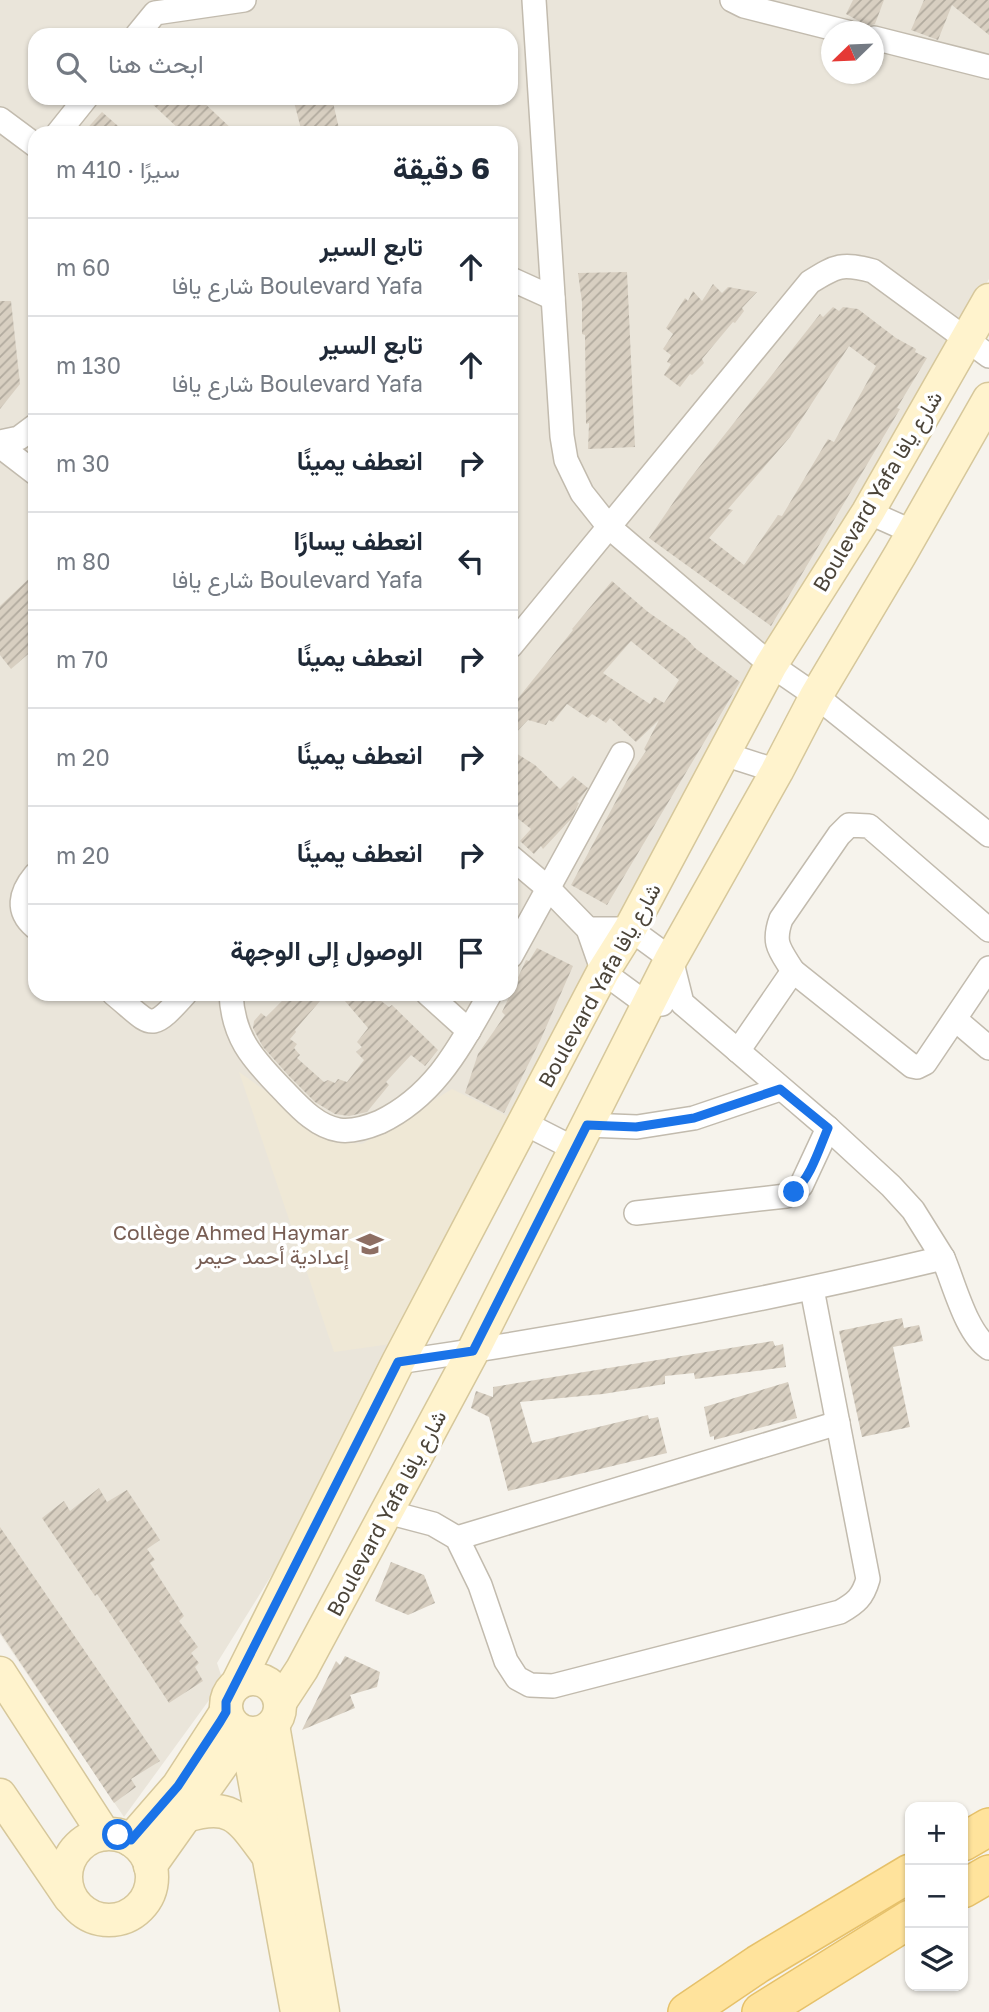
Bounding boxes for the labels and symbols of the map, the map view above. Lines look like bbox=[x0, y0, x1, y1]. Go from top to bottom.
north arrow bbox=[821, 21, 884, 84]
street label: Boulevard Yafa شارع يافا bbox=[807, 386, 949, 597]
street label: Boulevard Yafa شارع يافا bbox=[532, 878, 668, 1093]
route end bbox=[778, 1176, 809, 1207]
place label: Collège Ahmed Haymar إعدادية أحمد حيمر bbox=[113, 1219, 349, 1271]
school or university icon: Collège Ahmed Haymar إعدادية أحمد حيمر bbox=[355, 1229, 385, 1259]
street label: Boulevard Yafa شارع يافا bbox=[321, 1406, 453, 1621]
route start bbox=[102, 1819, 133, 1850]

